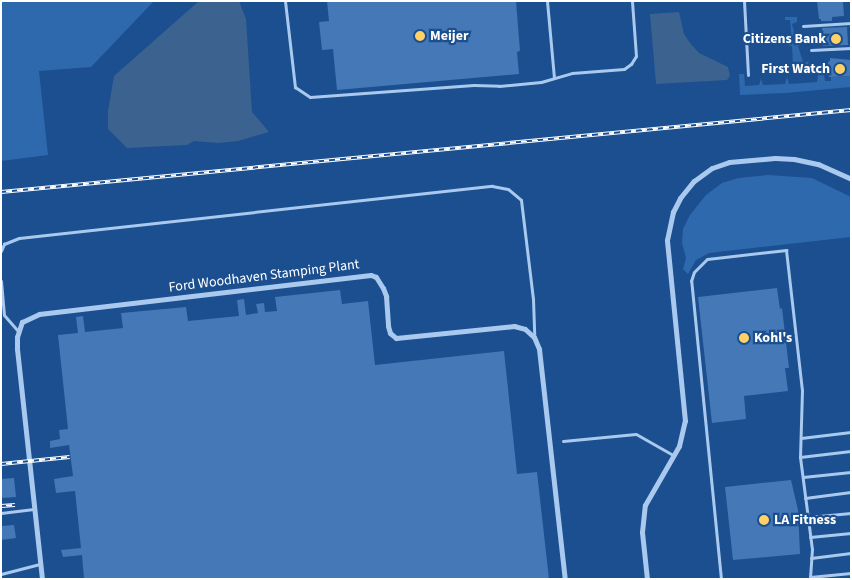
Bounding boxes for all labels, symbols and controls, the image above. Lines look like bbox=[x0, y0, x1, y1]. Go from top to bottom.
place label: Meijer bbox=[430, 28, 468, 44]
marker: Meijer bbox=[414, 30, 426, 42]
place label: Citizens Bank bbox=[743, 31, 826, 47]
marker: Citizens Bank bbox=[830, 33, 842, 45]
place label: First Watch bbox=[761, 61, 830, 77]
marker: First Watch bbox=[834, 63, 846, 75]
street label: Ford Woodhaven Stamping Plant bbox=[168, 256, 360, 296]
place label: Kohl's bbox=[754, 330, 792, 346]
marker: Kohl's bbox=[738, 332, 750, 344]
place label: LA Fitness bbox=[774, 512, 836, 528]
marker: LA Fitness bbox=[758, 514, 770, 526]

